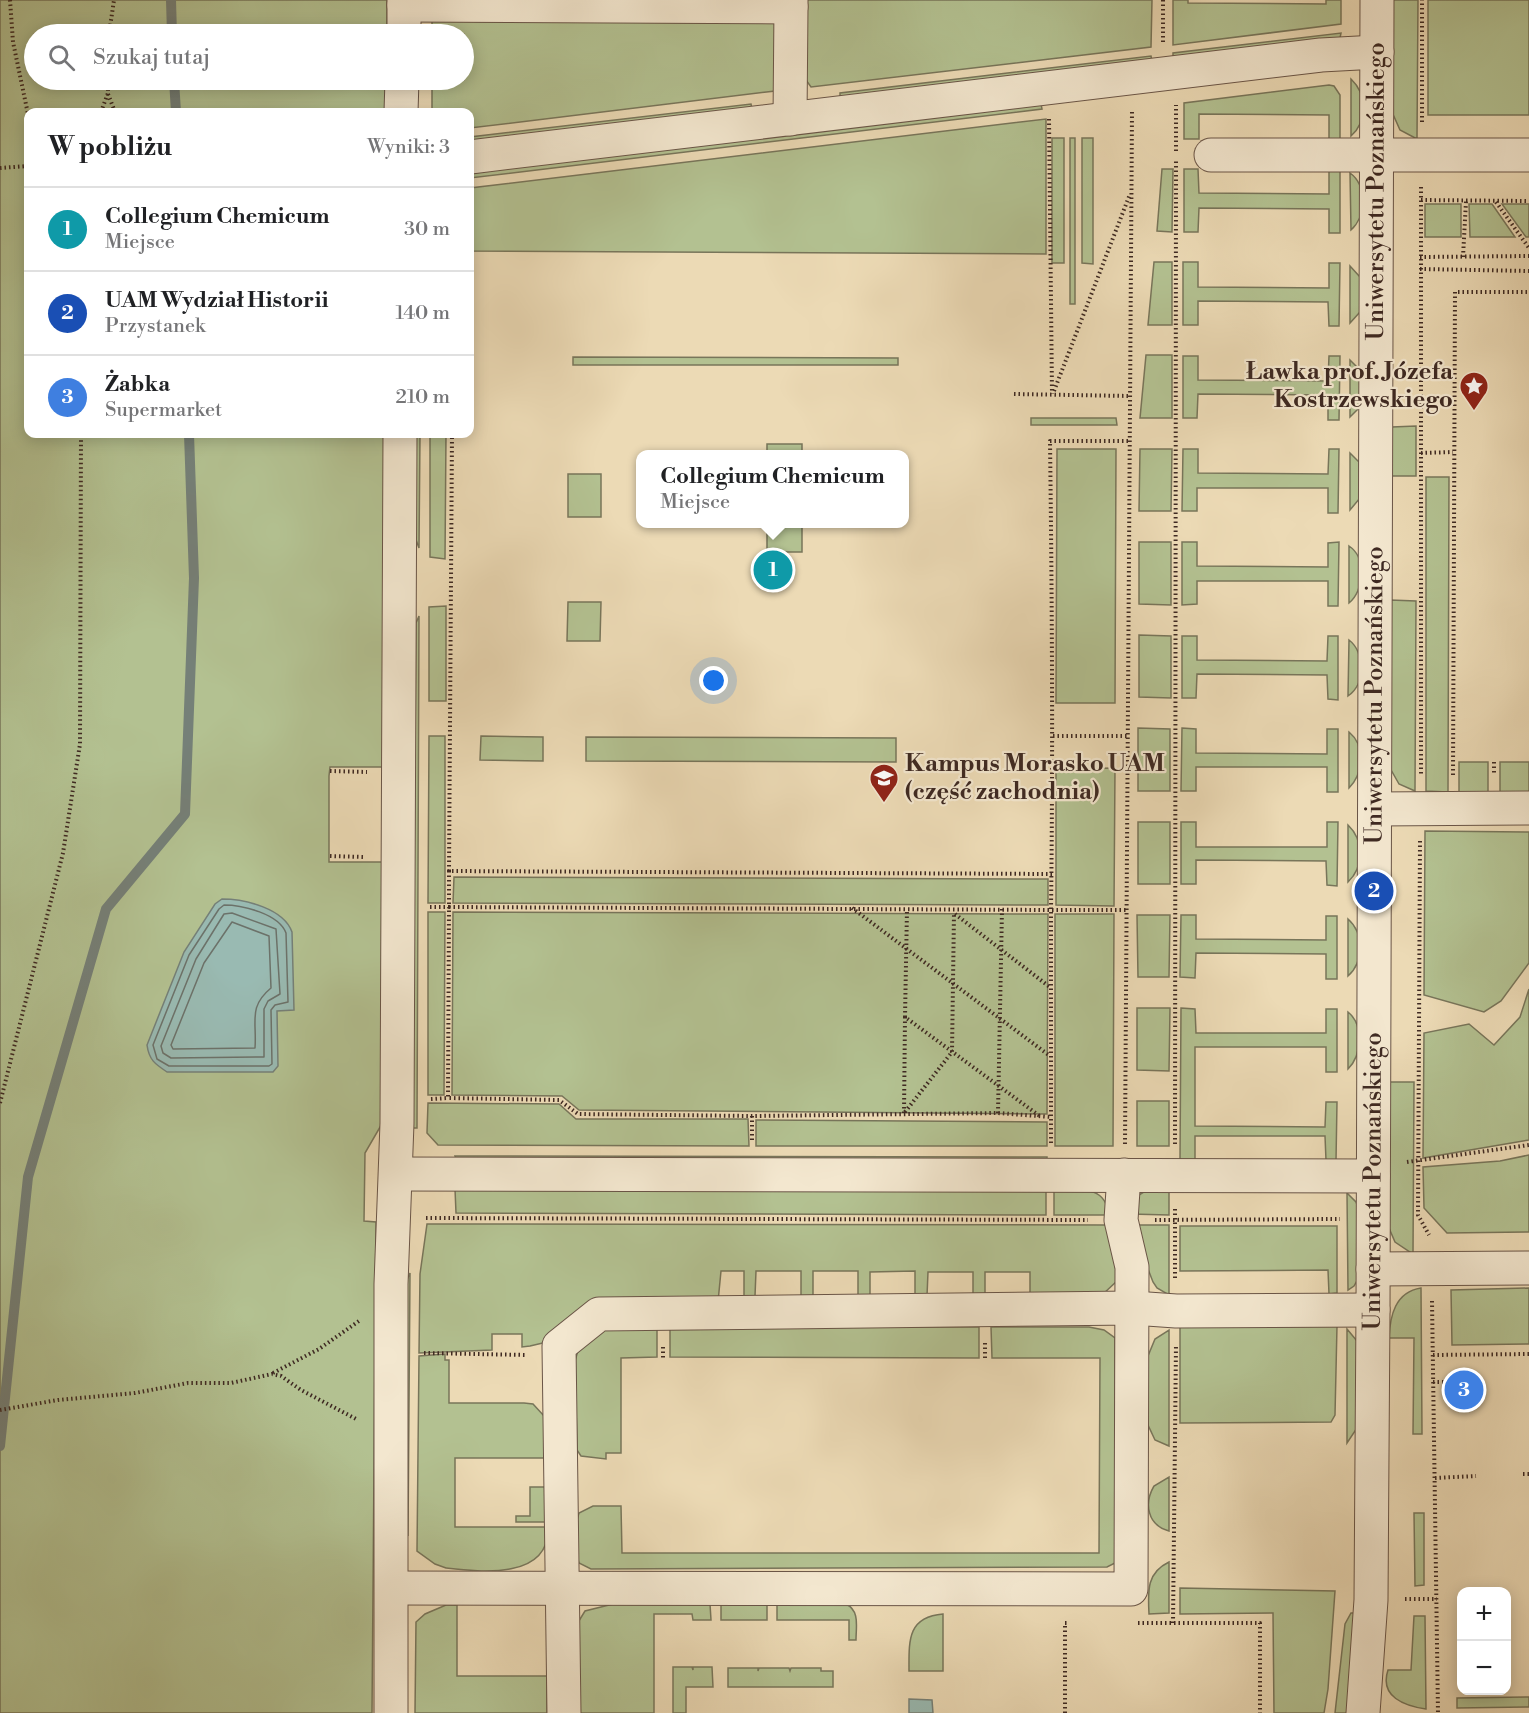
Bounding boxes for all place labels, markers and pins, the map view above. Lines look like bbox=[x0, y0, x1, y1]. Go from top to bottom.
place label: Ławka prof. Józefa Kostrzewskiego bbox=[1246, 357, 1454, 415]
place icon: Ławka prof. Józefa Kostrzewskiego bbox=[1458, 370, 1490, 412]
pin: 1 bbox=[754, 548, 792, 592]
place label: Kampus Morasko UAM (część zachodnia) bbox=[905, 749, 1165, 807]
school or university icon: Kampus Morasko UAM (część zachodnia) bbox=[868, 762, 900, 804]
pin: 2 bbox=[1354, 868, 1394, 914]
pin: 3 bbox=[1444, 1368, 1484, 1412]

